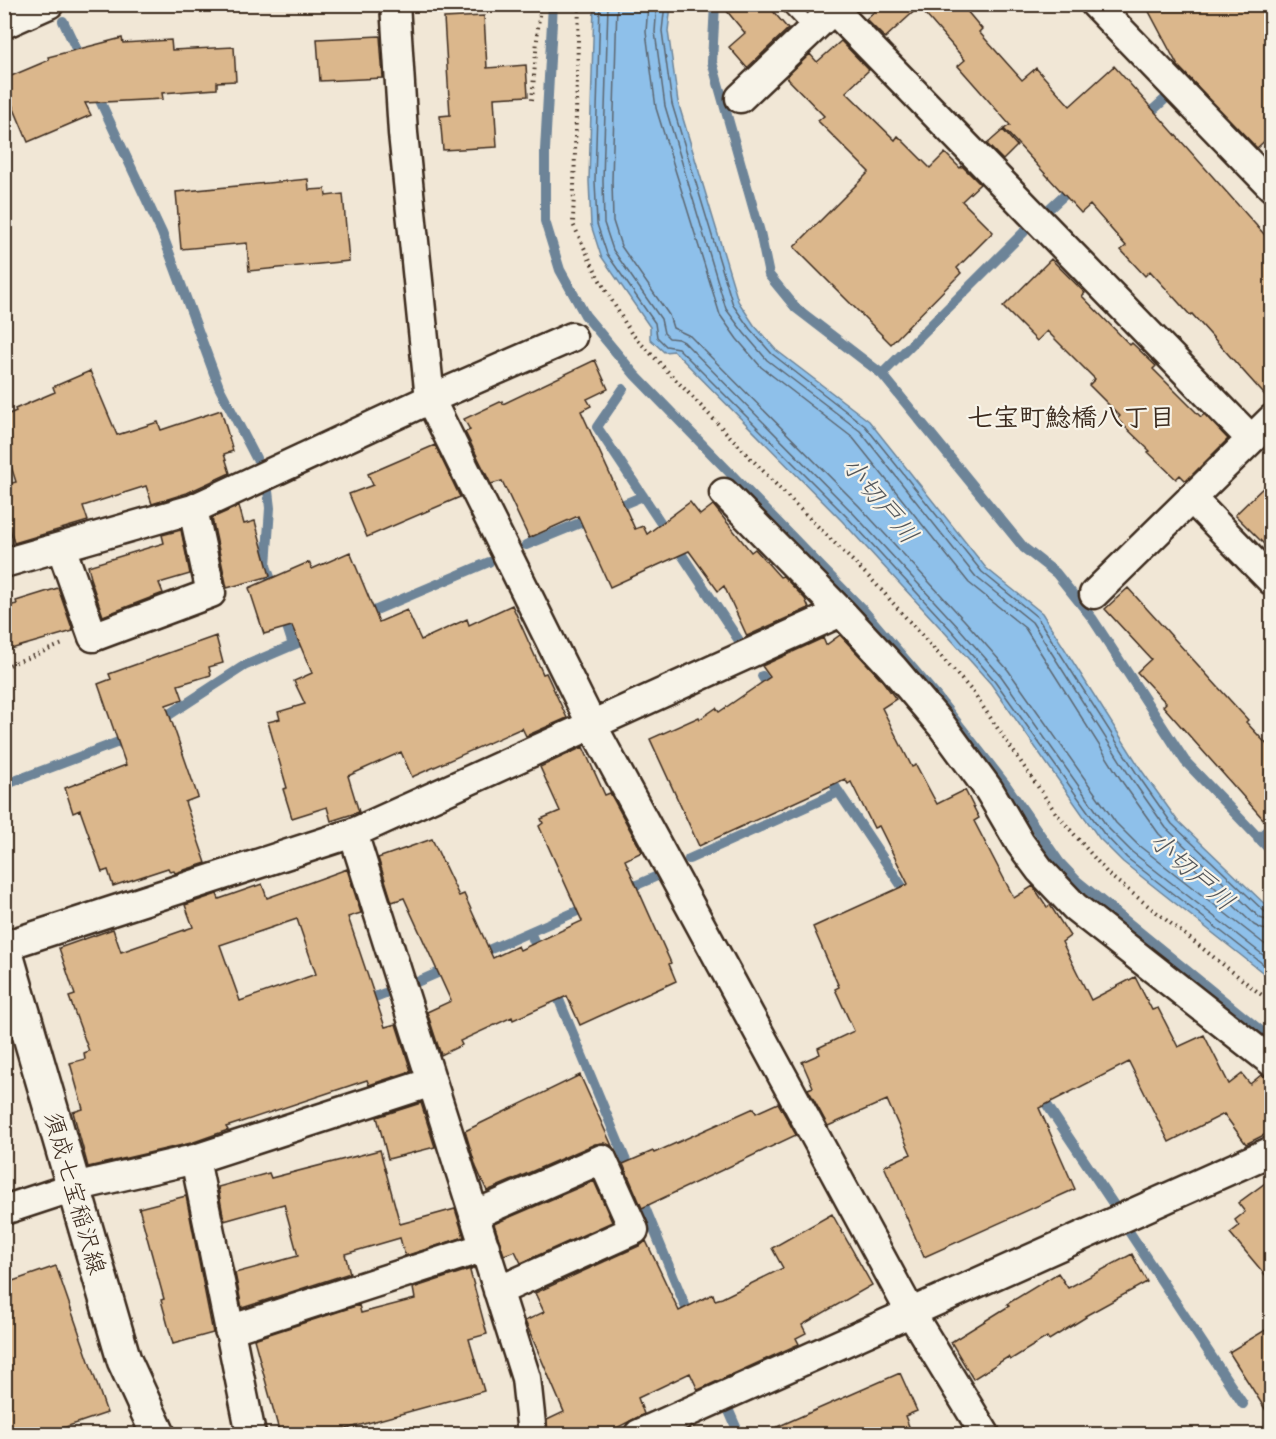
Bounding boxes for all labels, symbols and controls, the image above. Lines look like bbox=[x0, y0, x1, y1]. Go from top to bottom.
district label: 七宝町鯰橋八丁目 bbox=[967, 401, 1175, 434]
water label: 小切戸川 bbox=[834, 449, 926, 551]
water label: 小切戸川 bbox=[1142, 824, 1242, 918]
street label: 須成七宝稲沢線 bbox=[37, 1108, 113, 1278]

